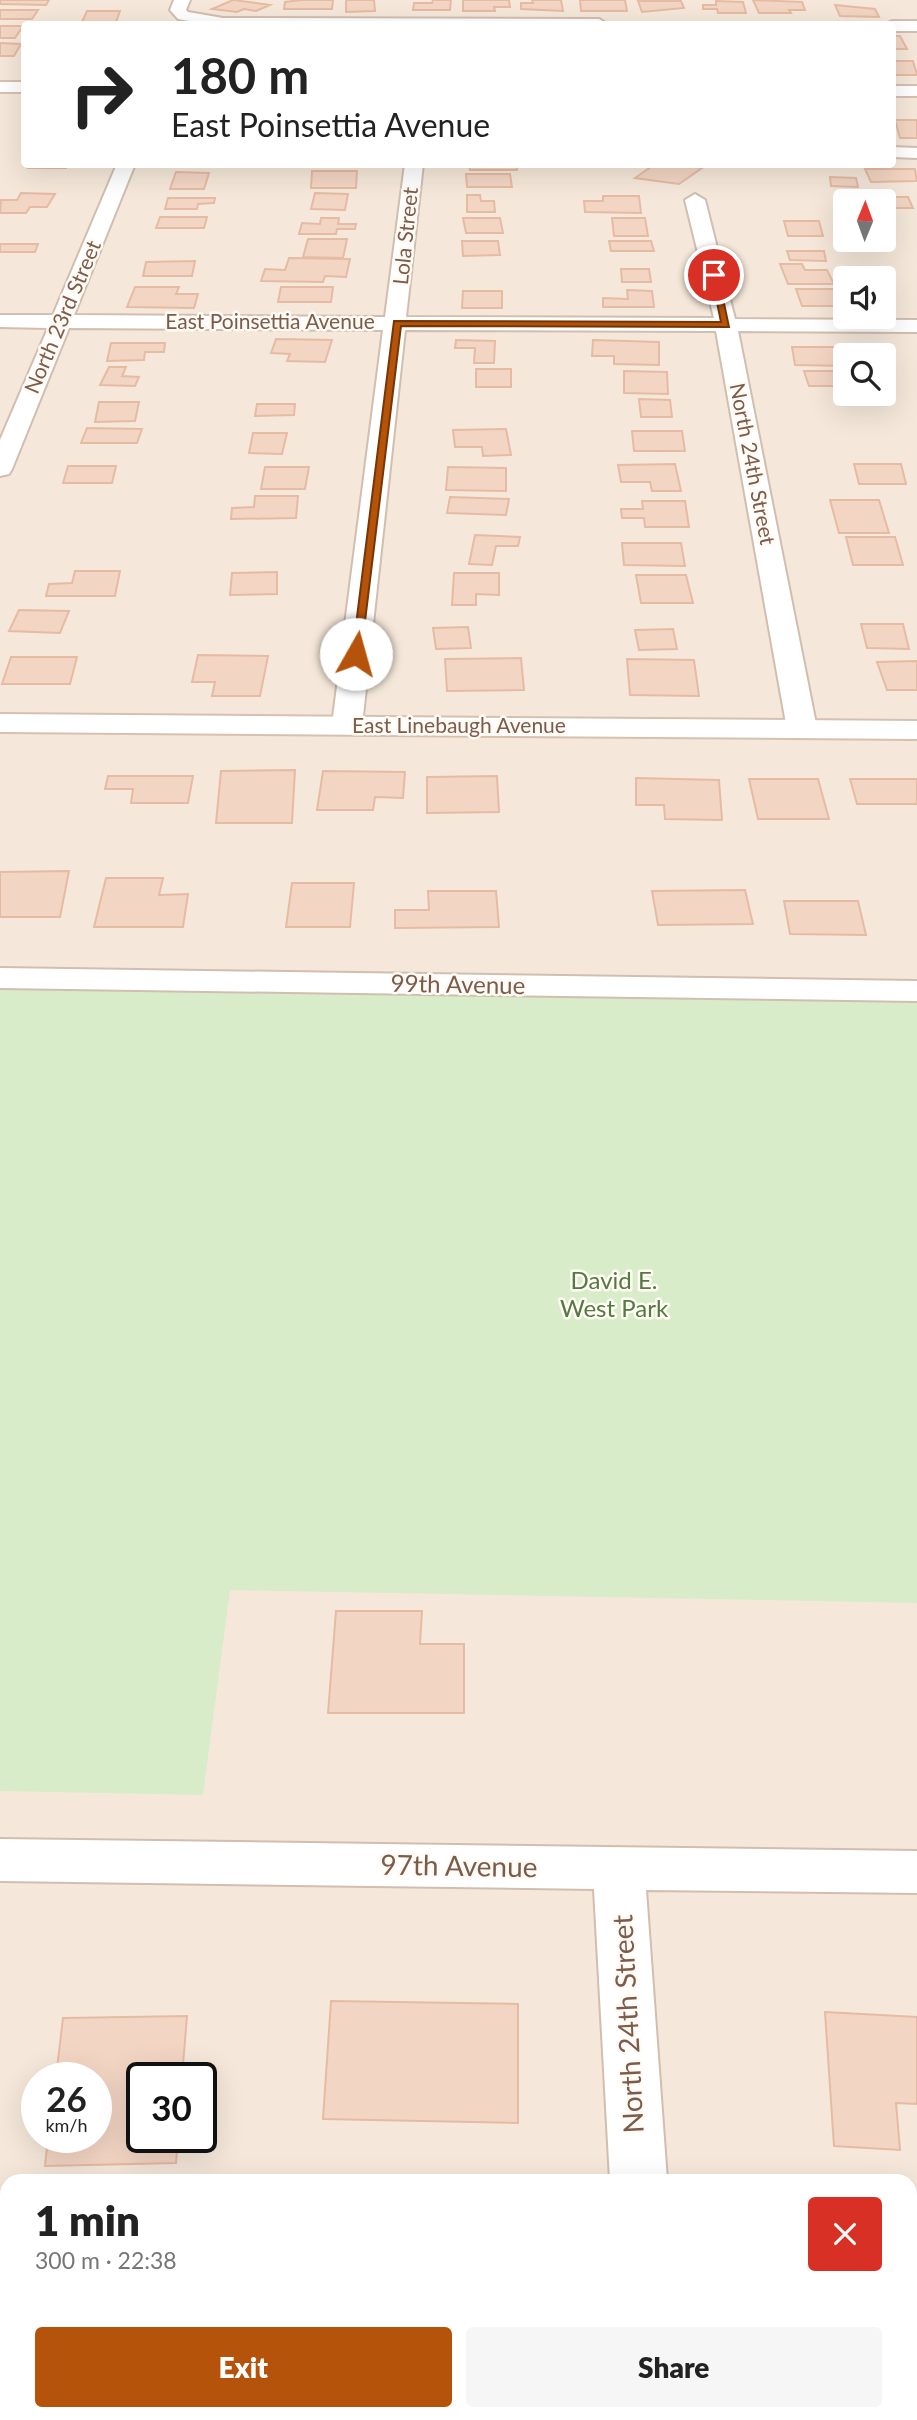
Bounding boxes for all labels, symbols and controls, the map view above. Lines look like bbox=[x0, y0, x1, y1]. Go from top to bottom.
text: 180 m bbox=[171, 46, 309, 104]
icon: right bbox=[56, 49, 147, 140]
text: East Poinsettia Avenue bbox=[171, 105, 490, 144]
street label: Lola Street bbox=[387, 185, 422, 286]
north arrow bbox=[833, 189, 896, 252]
map controls bbox=[833, 189, 896, 406]
street label: North 23rd Street bbox=[18, 236, 105, 397]
pin bbox=[684, 245, 744, 305]
icon: arrive bbox=[695, 256, 733, 294]
button: sound bbox=[833, 266, 896, 329]
street label: East Poinsettia Avenue bbox=[165, 308, 375, 333]
button: search bbox=[833, 343, 896, 406]
street label: North 24th Street bbox=[726, 381, 781, 547]
position arrow bbox=[319, 617, 393, 691]
street label: East Linebaugh Avenue bbox=[352, 712, 566, 737]
street label: 99th Avenue bbox=[390, 968, 526, 999]
park label: David E. West Park bbox=[560, 1265, 669, 1322]
street label: 97th Avenue bbox=[380, 1847, 538, 1883]
street label: North 24th Street bbox=[604, 1914, 650, 2134]
speed limit sign: 30 bbox=[126, 2062, 217, 2153]
text: 26 bbox=[46, 2077, 87, 2119]
text: km/h bbox=[45, 2114, 88, 2136]
text: 1 min bbox=[35, 2195, 140, 2245]
button: close bbox=[808, 2197, 882, 2271]
text: 300 m · 22:38 bbox=[35, 2246, 177, 2274]
button: Exit bbox=[35, 2327, 452, 2407]
button: Share bbox=[466, 2327, 882, 2407]

